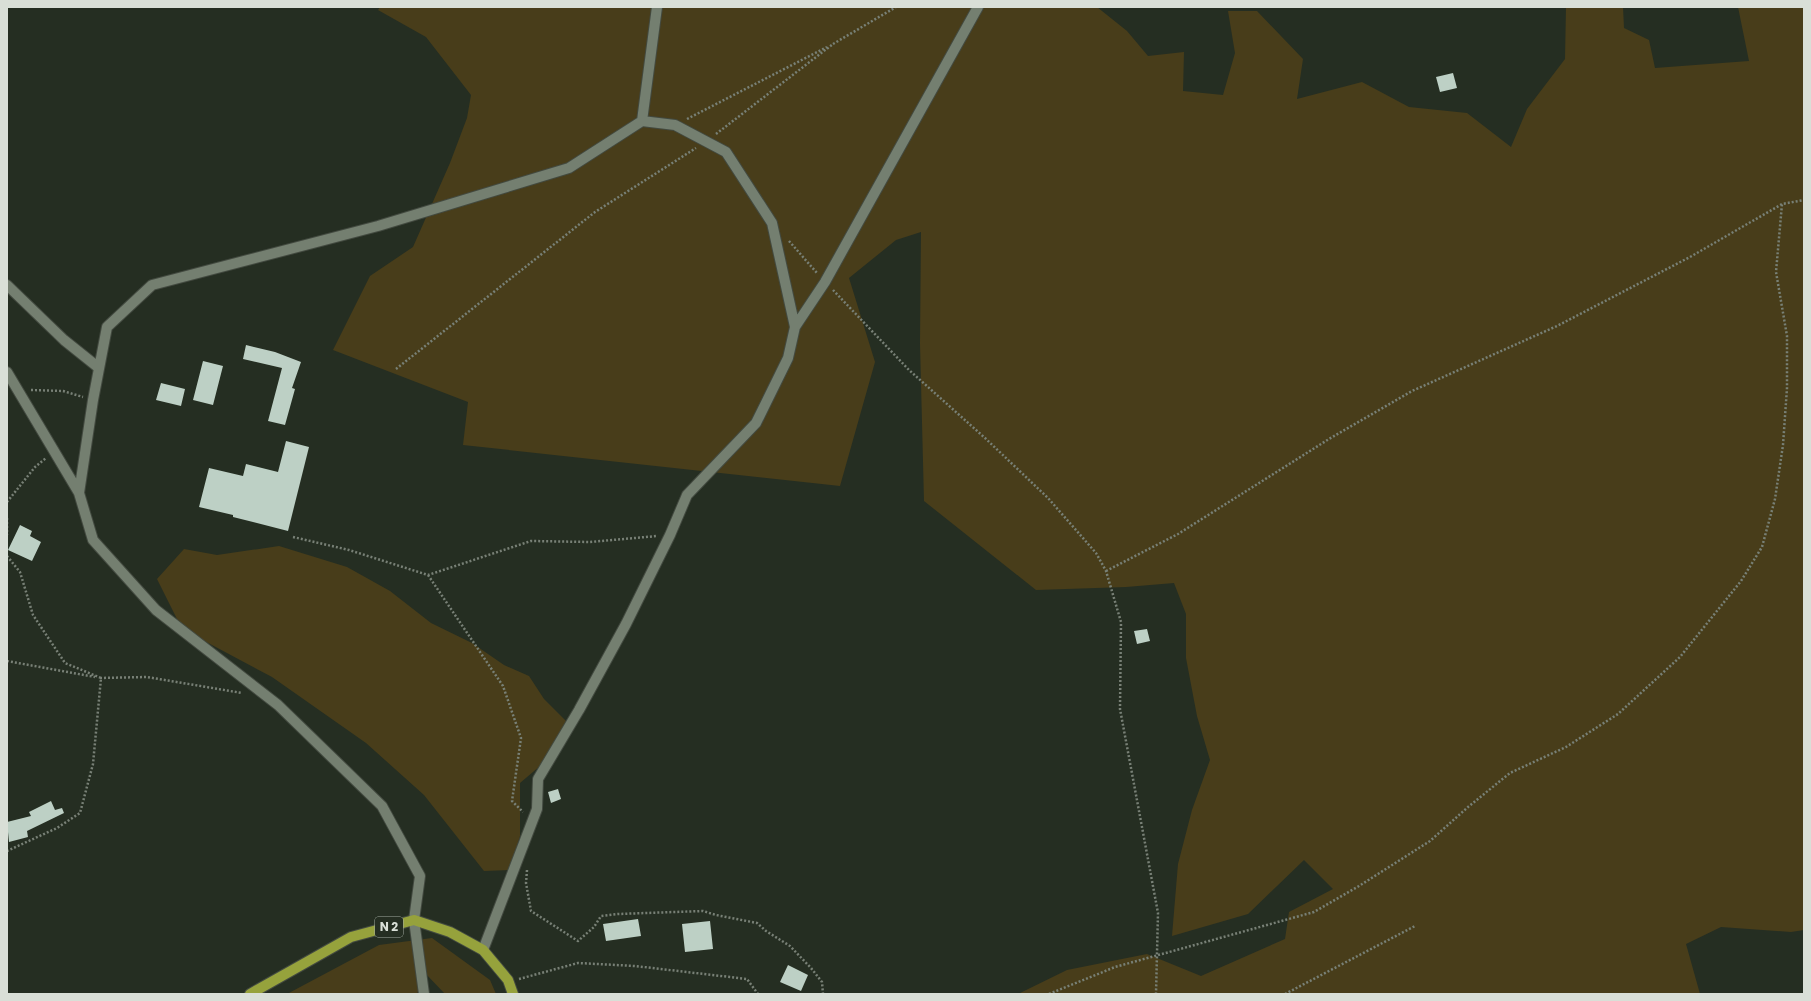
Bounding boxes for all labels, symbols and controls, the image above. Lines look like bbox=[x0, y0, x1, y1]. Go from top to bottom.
road number: N 2 bbox=[375, 917, 403, 937]

